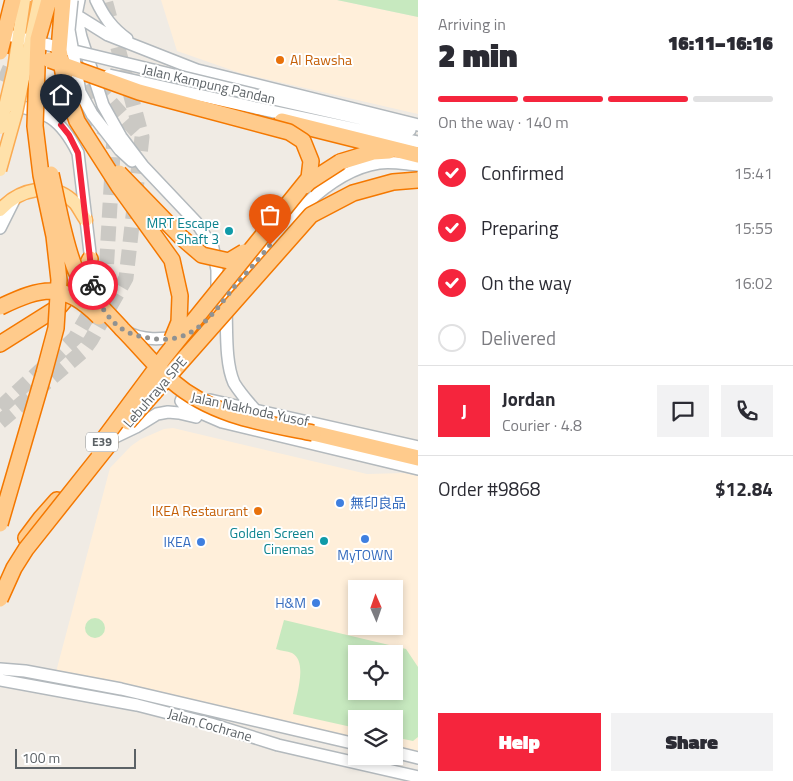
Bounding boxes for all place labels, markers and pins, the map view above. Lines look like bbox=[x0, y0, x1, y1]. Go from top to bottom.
place label: Al Rawsha bbox=[290, 49, 352, 70]
marker: Al Rawsha bbox=[274, 54, 286, 66]
pin bbox=[40, 74, 82, 125]
pin bbox=[249, 194, 291, 245]
place label: MRT Escape Shaft 3 bbox=[146, 212, 219, 249]
marker: MRT Escape Shaft 3 bbox=[223, 225, 235, 237]
place label: 無印良品 bbox=[350, 492, 406, 513]
marker: 無印良品 bbox=[334, 497, 346, 509]
place label: IKEA Restaurant bbox=[152, 500, 248, 521]
marker: IKEA Restaurant bbox=[252, 505, 264, 517]
place label: Golden Screen Cinemas bbox=[230, 522, 314, 559]
place label: IKEA bbox=[164, 531, 192, 552]
marker: MyTOWN bbox=[359, 533, 371, 545]
marker: Golden Screen Cinemas bbox=[318, 535, 330, 547]
marker: IKEA bbox=[195, 536, 207, 548]
place label: MyTOWN bbox=[337, 544, 393, 565]
place label: H&M bbox=[275, 592, 306, 613]
marker: H&M bbox=[310, 597, 322, 609]

